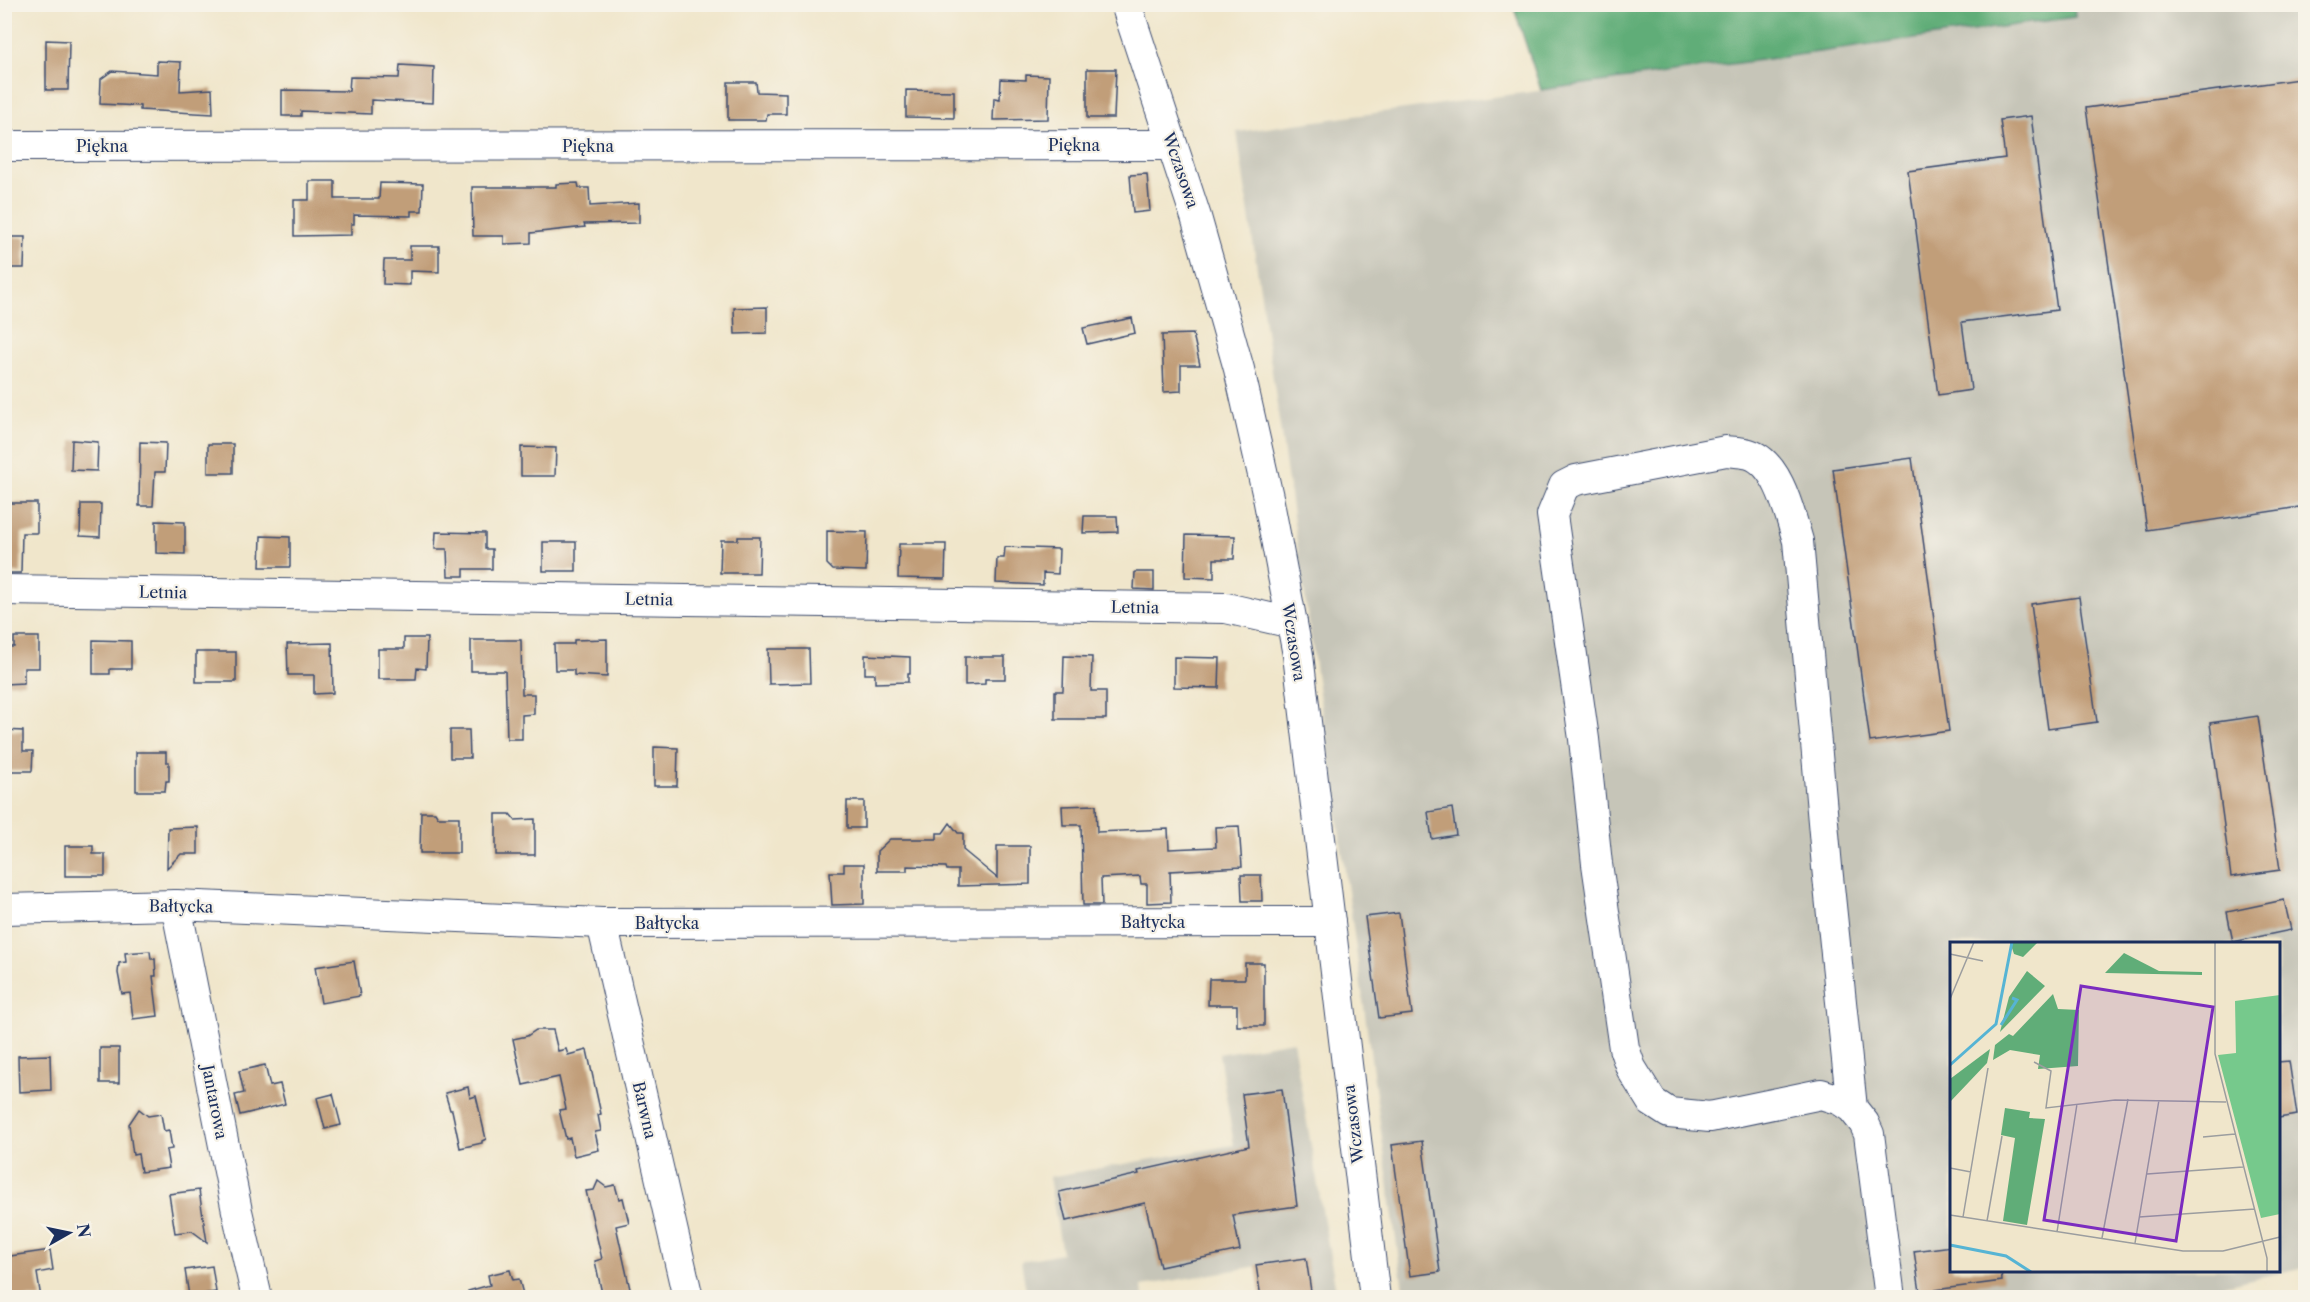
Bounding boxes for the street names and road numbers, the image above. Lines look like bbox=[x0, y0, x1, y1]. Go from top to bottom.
street label: Wczasowa bbox=[1158, 129, 1203, 211]
street label: Piękna bbox=[1048, 135, 1101, 155]
street label: Piękna bbox=[76, 136, 129, 156]
street label: Piękna bbox=[562, 136, 615, 156]
street label: Letnia bbox=[139, 582, 188, 602]
street label: Letnia bbox=[625, 589, 674, 609]
street label: Letnia bbox=[1111, 597, 1160, 617]
street label: Wczasowa bbox=[1278, 601, 1310, 683]
street label: Bałtycka bbox=[149, 895, 214, 917]
street label: Bałtycka bbox=[1121, 912, 1186, 932]
street label: Bałtycka bbox=[635, 913, 700, 933]
street label: Jantarowa bbox=[197, 1060, 232, 1141]
street label: Barwna bbox=[629, 1079, 661, 1141]
street label: Wczasowa bbox=[1338, 1083, 1368, 1165]

